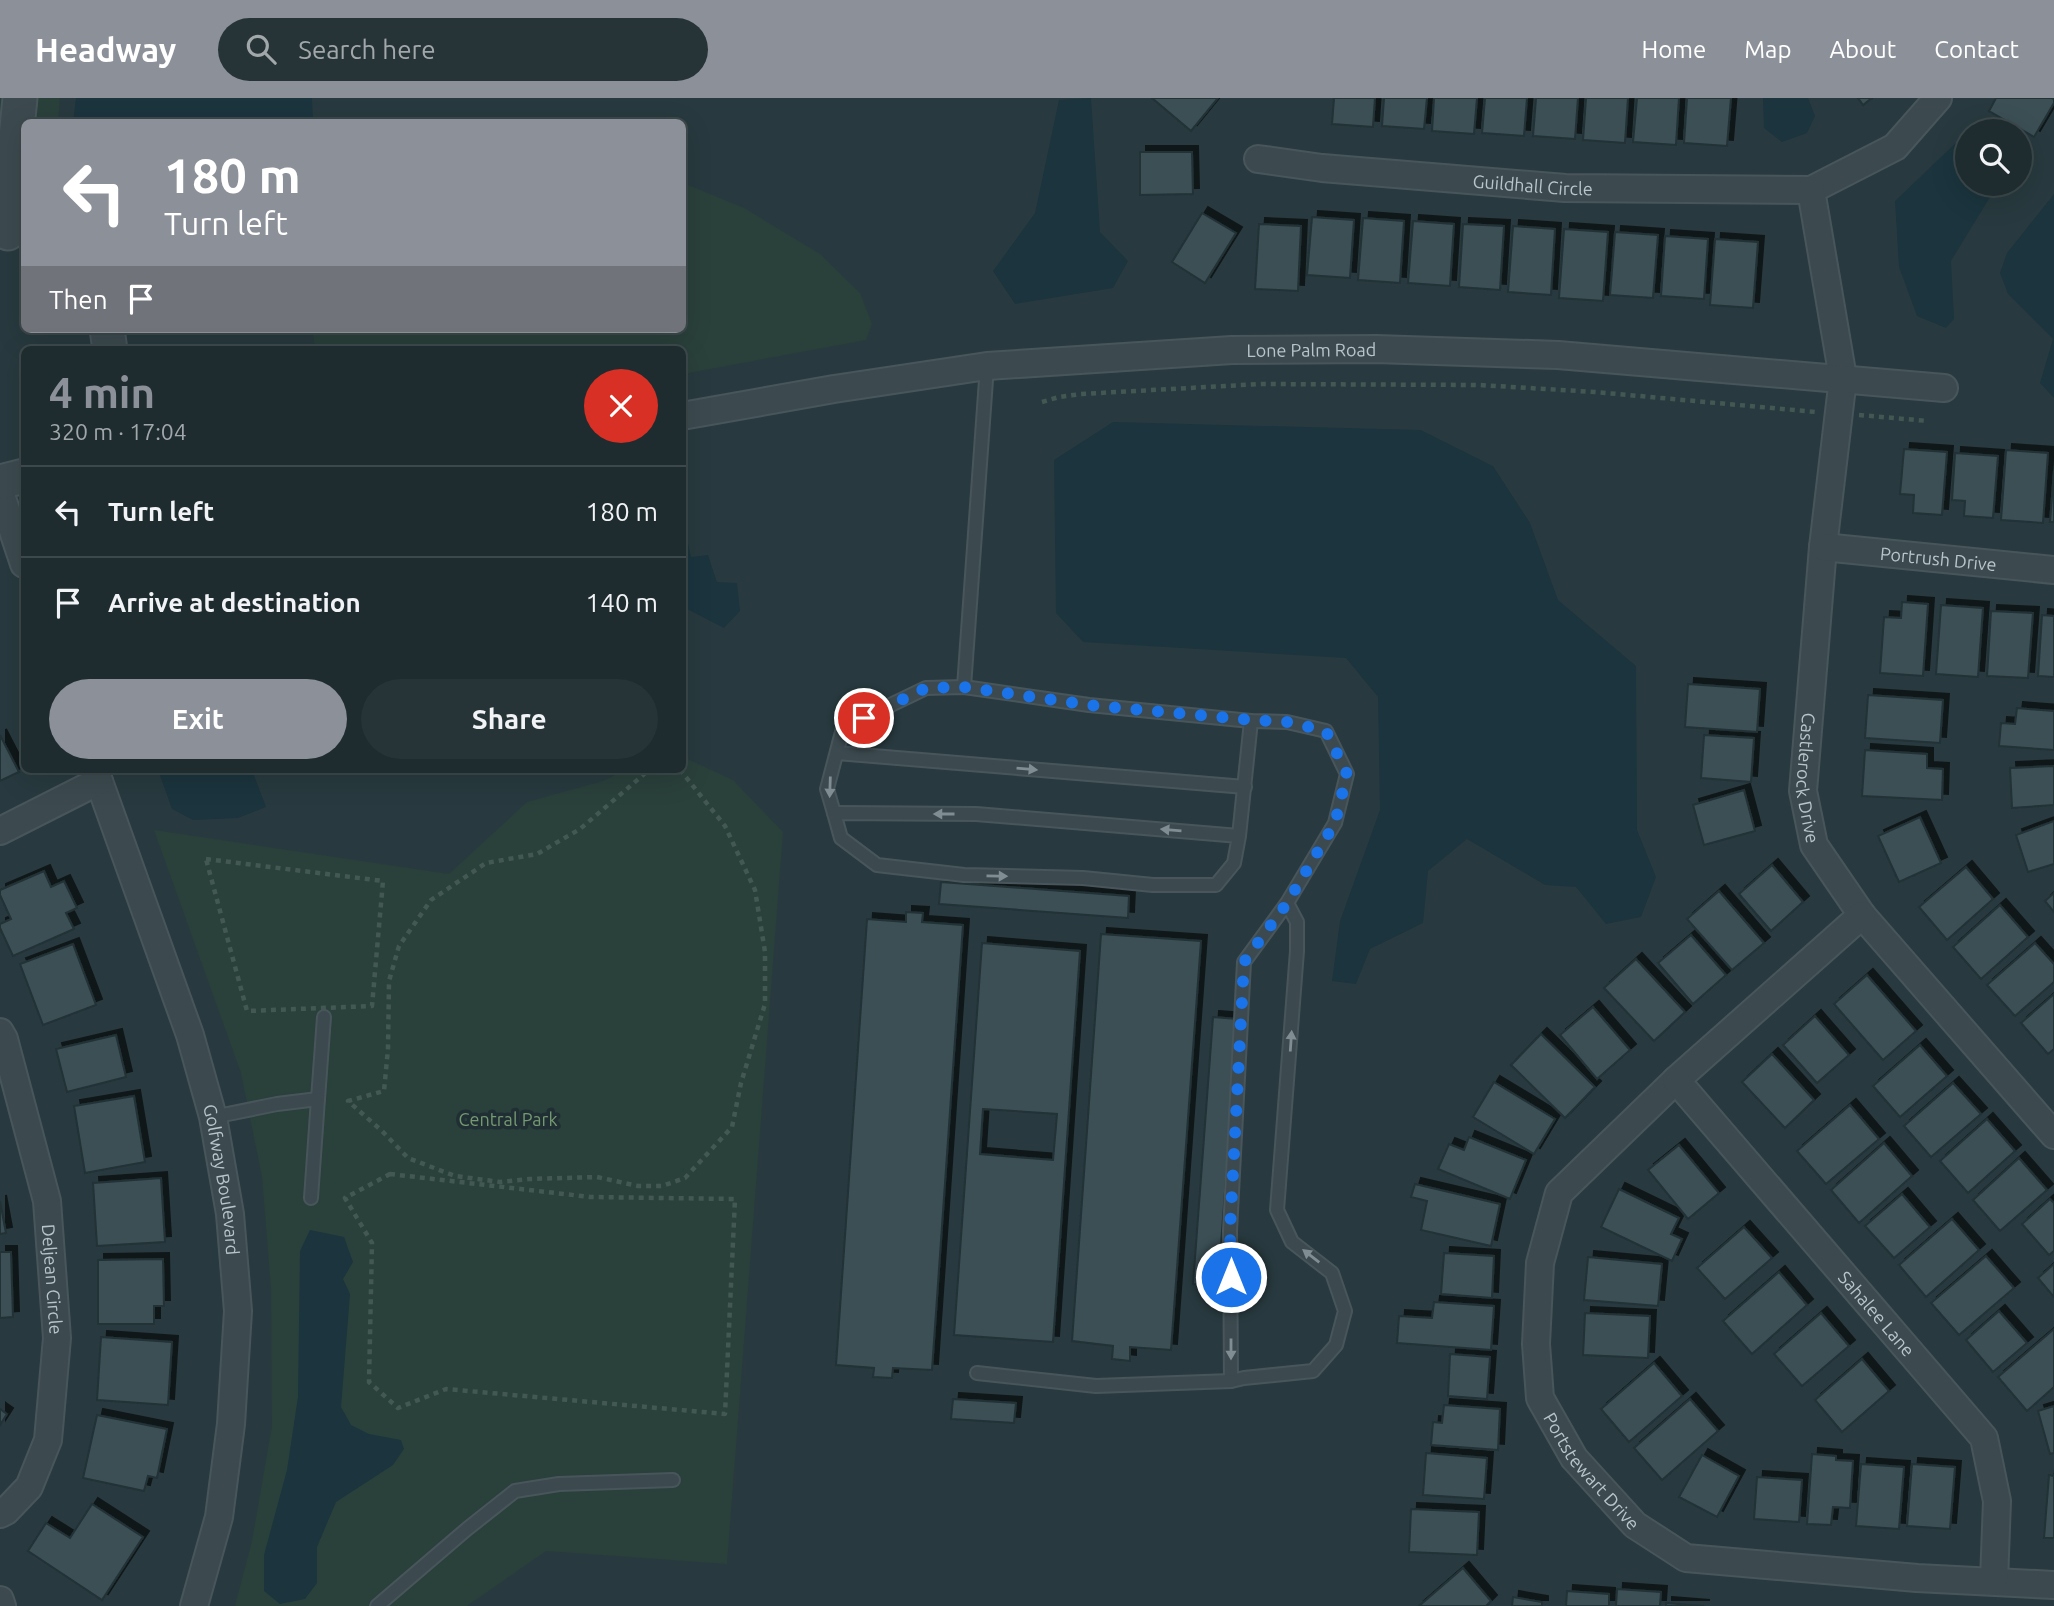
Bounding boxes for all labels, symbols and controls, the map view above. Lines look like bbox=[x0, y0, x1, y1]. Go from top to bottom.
search box bbox=[218, 18, 708, 81]
icon: search bbox=[242, 30, 280, 68]
text: Headway bbox=[35, 31, 176, 68]
text: Search here bbox=[298, 35, 436, 64]
text: Home bbox=[1641, 36, 1706, 63]
text: Map bbox=[1744, 36, 1791, 63]
text: About bbox=[1829, 36, 1896, 63]
text: Contact bbox=[1934, 36, 2019, 63]
map controls bbox=[1955, 119, 2032, 196]
button: search bbox=[1955, 119, 2032, 196]
icon: left bbox=[49, 147, 140, 238]
text: 180 m bbox=[164, 147, 301, 202]
street label: Guildhall Circle bbox=[1472, 170, 1593, 198]
text: Turn left bbox=[164, 205, 288, 241]
icon: arrive bbox=[122, 280, 160, 318]
text: Then bbox=[49, 285, 108, 314]
street label: Lone Palm Road bbox=[1246, 339, 1376, 360]
text: 4 min bbox=[49, 369, 155, 416]
button: close bbox=[584, 369, 658, 443]
text: 320 m · 17:04 bbox=[49, 419, 187, 444]
icon: left bbox=[49, 493, 87, 531]
text: Turn left bbox=[108, 497, 214, 526]
text: 180 m bbox=[586, 497, 658, 526]
street label: Portrush Drive bbox=[1879, 543, 1998, 574]
icon: arrive bbox=[49, 584, 87, 622]
text: Arrive at destination bbox=[108, 588, 361, 617]
text: 140 m bbox=[586, 588, 658, 617]
button: Exit bbox=[49, 679, 347, 759]
button: Share bbox=[361, 679, 658, 759]
pin bbox=[834, 688, 894, 748]
icon: arrive bbox=[845, 699, 883, 737]
street label: Castlerock Drive bbox=[1793, 712, 1823, 845]
one-way arrow bbox=[1016, 764, 1038, 775]
one-way arrow bbox=[825, 776, 836, 798]
one-way arrow bbox=[933, 808, 955, 820]
one-way arrow bbox=[1160, 824, 1182, 835]
one-way arrow bbox=[986, 870, 1008, 882]
one-way arrow bbox=[1286, 1030, 1297, 1052]
street label: Golfway Boulevard bbox=[200, 1102, 243, 1256]
park label: Central Park bbox=[459, 1109, 557, 1129]
street label: Deljean Circle bbox=[39, 1223, 67, 1335]
position arrow bbox=[1194, 1240, 1268, 1314]
one-way arrow bbox=[1302, 1249, 1320, 1264]
street label: Sahalee Lane bbox=[1835, 1267, 1919, 1360]
one-way arrow bbox=[1225, 1338, 1237, 1360]
street label: Portstewart Drive bbox=[1540, 1409, 1644, 1533]

